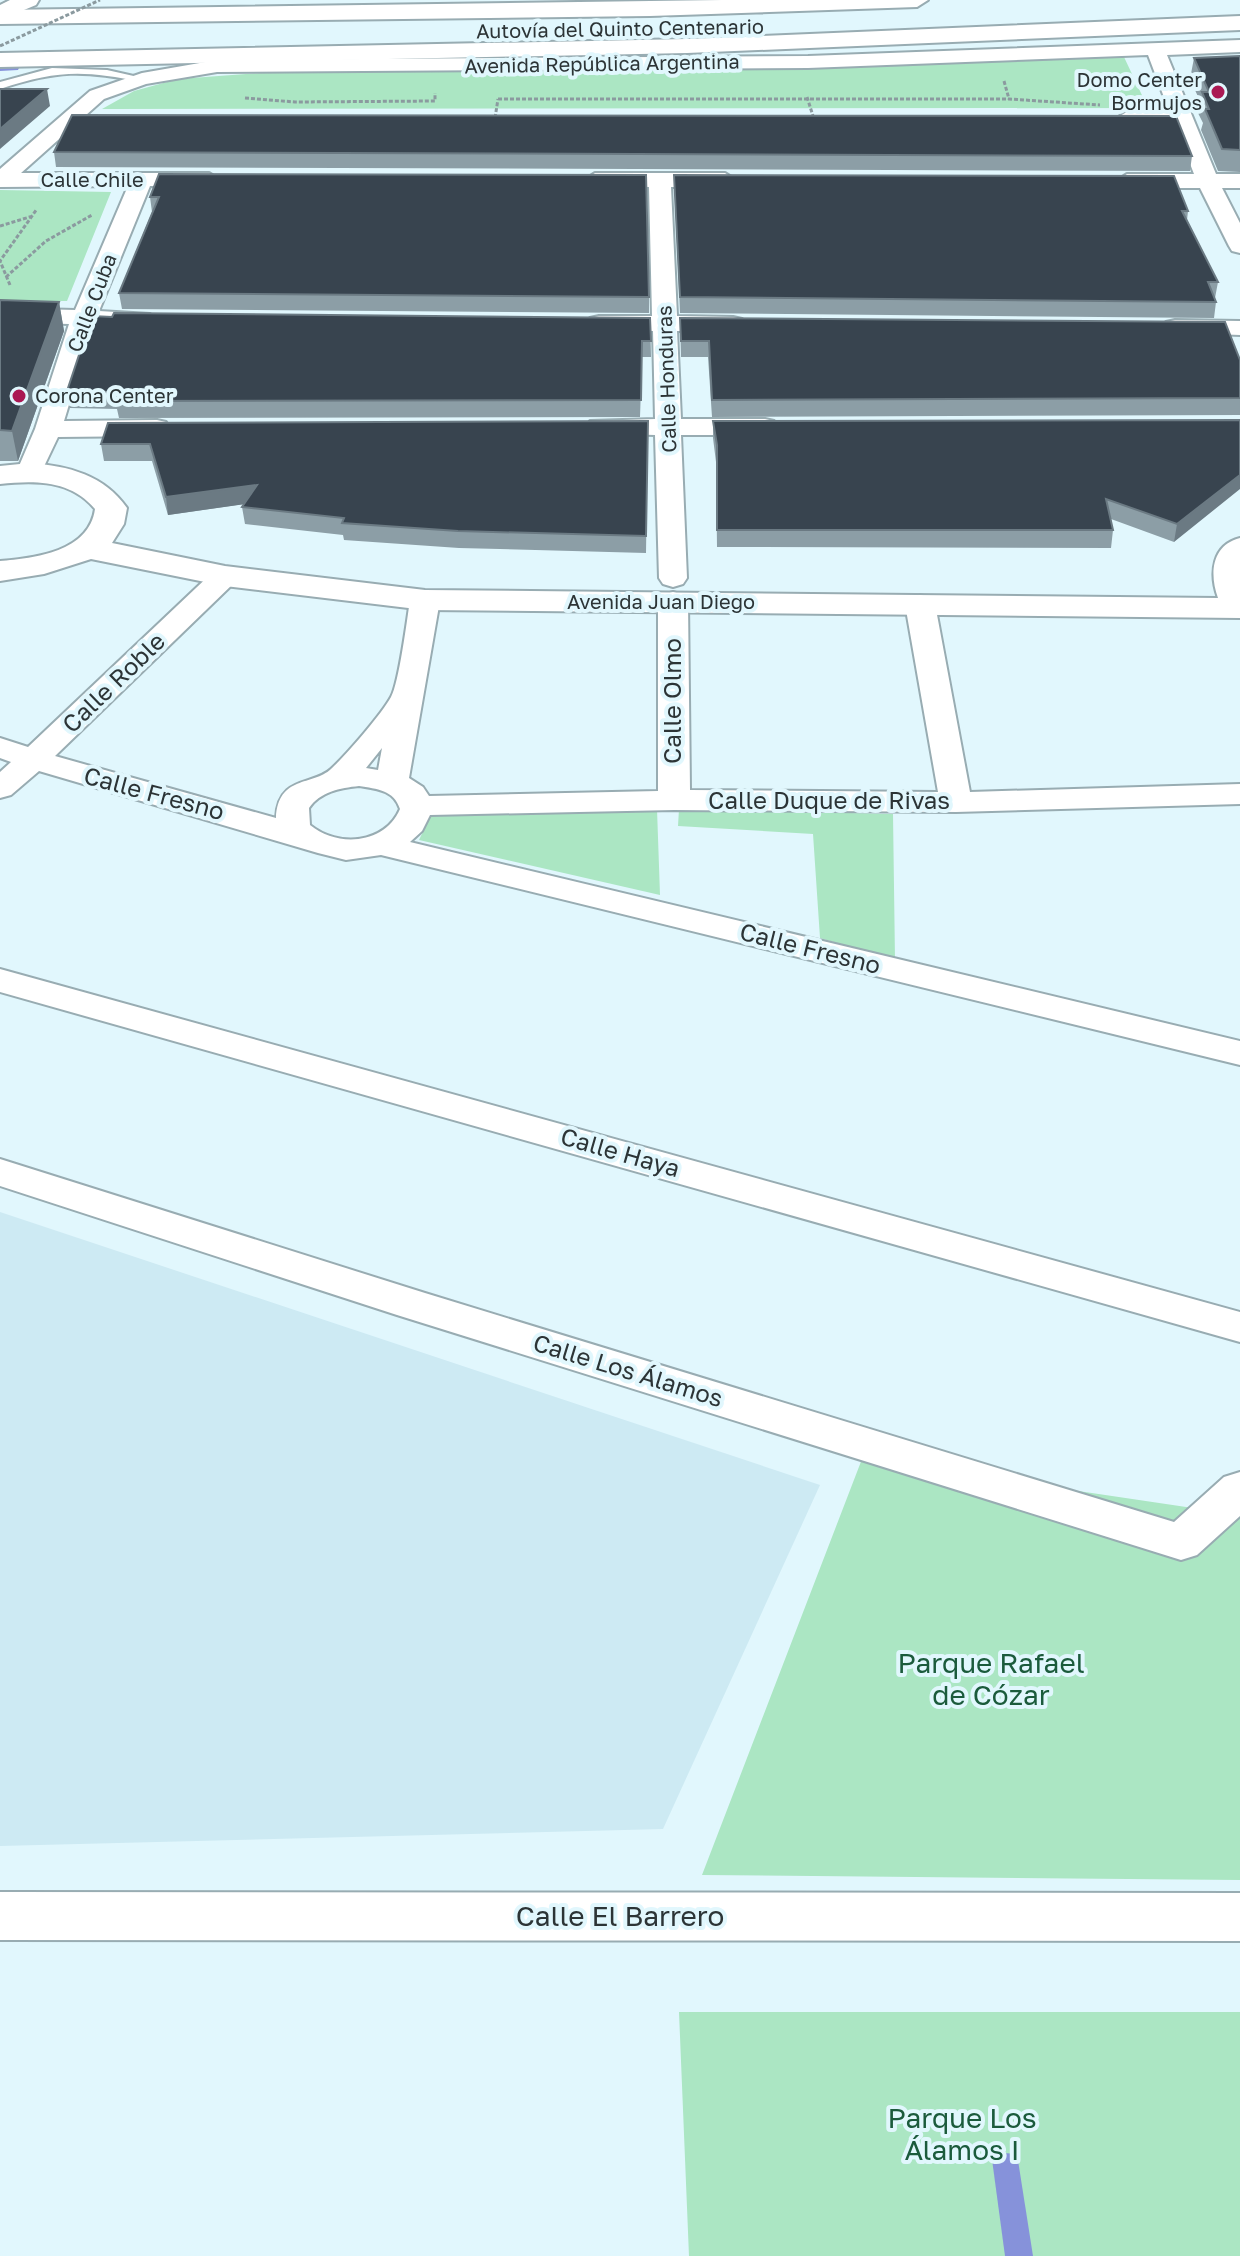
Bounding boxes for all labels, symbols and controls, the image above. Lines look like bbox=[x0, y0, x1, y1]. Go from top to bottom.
street label: Autovía del Quinto Centenario bbox=[476, 13, 764, 43]
street label: Avenida República Argentina bbox=[464, 49, 740, 77]
place label: Domo Center Bormujos bbox=[1077, 67, 1202, 114]
marker: Domo Center Bormujos bbox=[1209, 83, 1227, 101]
street label: Calle Chile bbox=[40, 167, 144, 191]
street label: Calle Cuba bbox=[61, 250, 121, 355]
street label: Calle Honduras bbox=[651, 305, 681, 453]
place label: Corona Center bbox=[35, 383, 174, 407]
marker: Corona Center bbox=[10, 387, 28, 405]
street label: Avenida Juan Diego bbox=[567, 589, 755, 613]
street label: Calle Roble bbox=[56, 626, 170, 738]
street label: Calle Olmo bbox=[657, 638, 686, 764]
street label: Calle Fresno bbox=[81, 760, 228, 825]
street label: Calle Duque de Rivas bbox=[708, 785, 950, 814]
street label: Calle Fresno bbox=[737, 916, 884, 979]
street label: Calle Haya bbox=[558, 1121, 683, 1182]
street label: Calle Los Álamos bbox=[530, 1327, 727, 1412]
park label: Parque Rafael de Cózar bbox=[897, 1646, 1085, 1711]
street label: Calle El Barrero bbox=[516, 1899, 724, 1932]
park label: Parque Los Álamos I bbox=[887, 2101, 1037, 2166]

